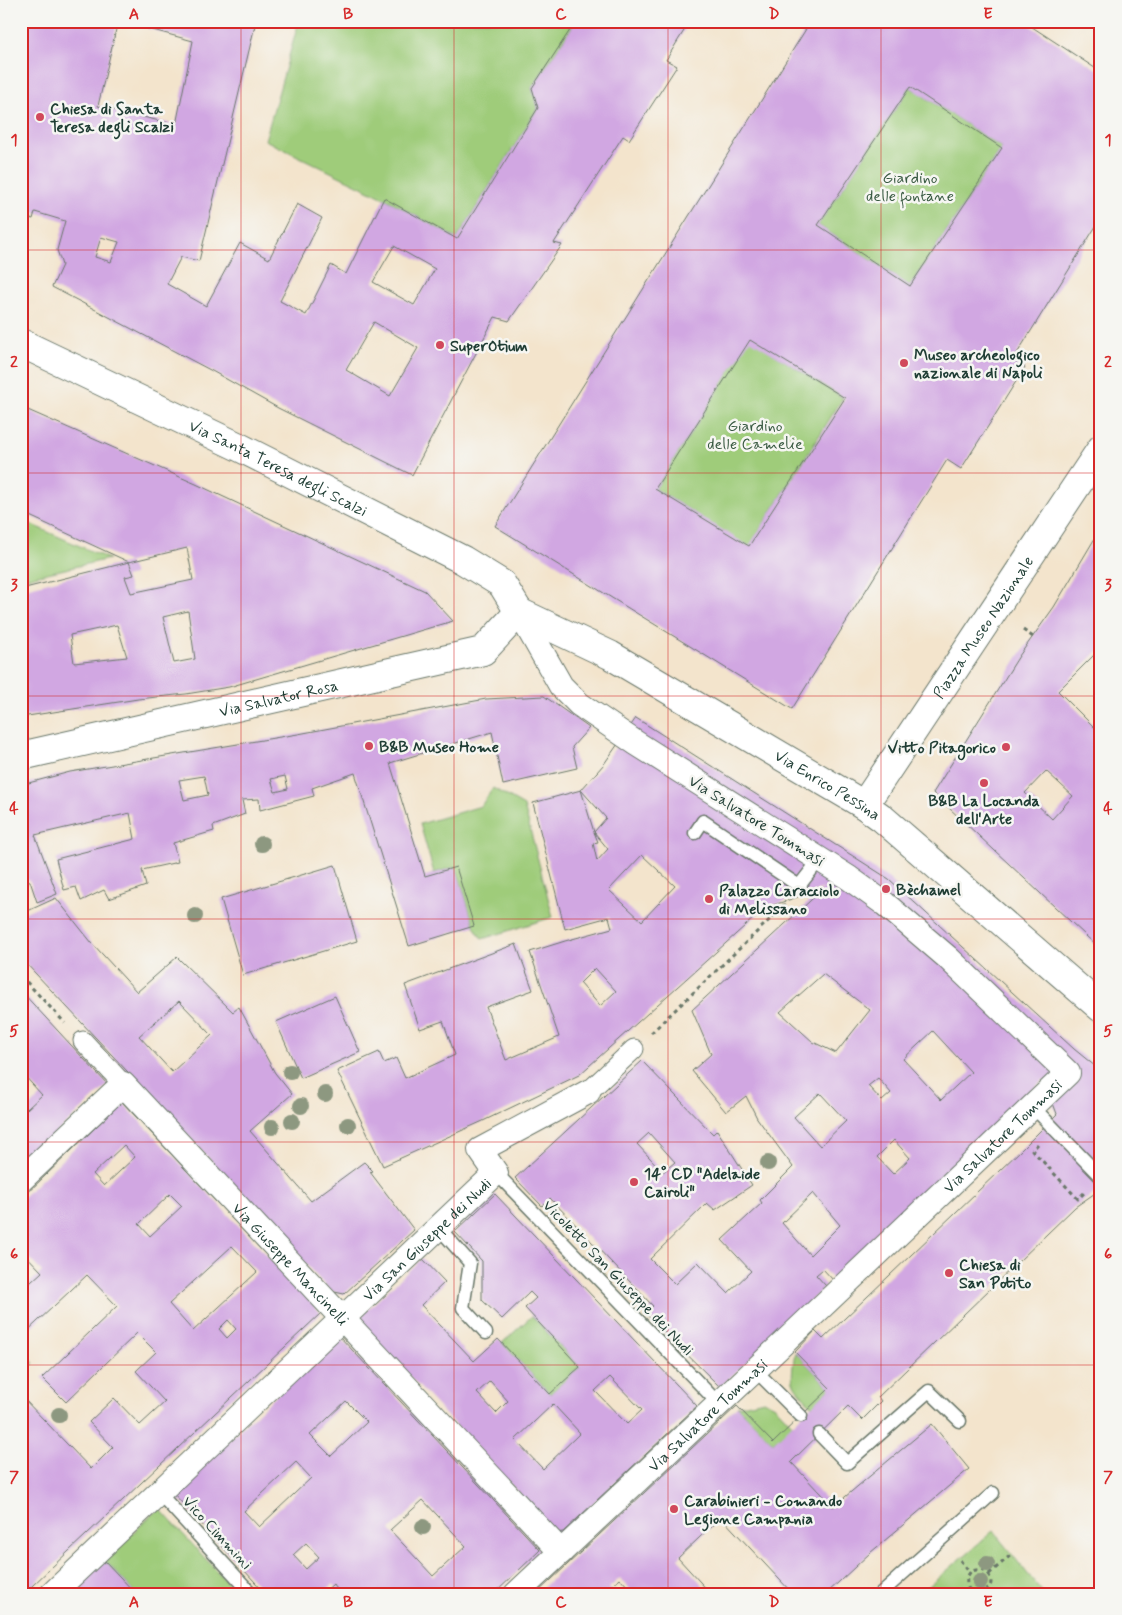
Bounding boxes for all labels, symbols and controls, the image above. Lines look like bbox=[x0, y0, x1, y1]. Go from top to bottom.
text: A bbox=[129, 4, 139, 25]
text: B bbox=[343, 4, 353, 25]
text: C bbox=[555, 4, 567, 25]
text: D bbox=[768, 4, 780, 25]
text: E bbox=[983, 4, 993, 25]
place label: Chiesa di Santa Teresa degli Scalzi bbox=[50, 99, 174, 140]
marker: Chiesa di Santa Teresa degli Scalzi bbox=[34, 111, 46, 123]
text: 1 bbox=[10, 130, 18, 151]
text: 1 bbox=[1104, 130, 1112, 151]
park label: Giardino delle fontane bbox=[866, 168, 954, 209]
place label: SuperOtium bbox=[450, 336, 528, 357]
marker: SuperOtium bbox=[434, 339, 446, 351]
place label: Museo archeologico nazionale di Napoli bbox=[914, 345, 1043, 384]
text: 2 bbox=[10, 352, 18, 373]
text: 2 bbox=[1104, 352, 1112, 373]
marker: Museo archeologico nazionale di Napoli bbox=[898, 357, 910, 369]
street label: Via Santa Teresa degli Scalzi bbox=[185, 416, 371, 522]
park label: Giardino delle Camelie bbox=[707, 416, 803, 455]
street label: Piazza Museo Nazionale bbox=[929, 552, 1039, 703]
text: 3 bbox=[10, 575, 18, 596]
text: 3 bbox=[1104, 575, 1112, 596]
street label: Via Salvator Rosa bbox=[217, 675, 340, 723]
place label: B&B Museo Home bbox=[379, 737, 499, 758]
place label: Vitto Pitagorico bbox=[888, 738, 996, 761]
marker: B&B Museo Home bbox=[363, 740, 375, 752]
marker: Vitto Pitagorico bbox=[1000, 741, 1012, 753]
street label: Via Enrico Pessina bbox=[770, 745, 884, 826]
street label: Via Salvatore Tommasi bbox=[684, 771, 828, 872]
marker: B&B La Locanda dell'Arte bbox=[978, 777, 990, 789]
place label: B&B La Locanda dell'Arte bbox=[928, 791, 1040, 830]
text: 4 bbox=[9, 798, 19, 819]
text: 4 bbox=[1103, 798, 1113, 819]
place label: Bèchamel bbox=[896, 880, 961, 901]
place label: Palazzo Caracciolo di Melissano bbox=[719, 881, 839, 920]
marker: Bèchamel bbox=[880, 883, 892, 895]
marker: Palazzo Caracciolo di Melissano bbox=[703, 893, 715, 905]
text: 5 bbox=[9, 1021, 19, 1042]
text: 5 bbox=[1103, 1021, 1113, 1042]
street label: Via Salvatore Tommasi bbox=[939, 1075, 1067, 1198]
place label: 14° CD "Adelaide Cairoli" bbox=[644, 1164, 760, 1203]
street label: Via San Giuseppe dei Nudi bbox=[358, 1174, 497, 1306]
marker: 14° CD "Adelaide Cairoli" bbox=[628, 1176, 640, 1188]
street label: Vicoletto San Giuseppe dei Nudi bbox=[538, 1196, 698, 1361]
street label: Via Giuseppe Mancinelli bbox=[227, 1198, 353, 1331]
text: 6 bbox=[10, 1244, 18, 1265]
text: 6 bbox=[1104, 1244, 1112, 1265]
place label: Chiesa di San Potito bbox=[959, 1255, 1032, 1294]
marker: Chiesa di San Potito bbox=[943, 1267, 955, 1279]
street label: Via Salvatore Tommasi bbox=[644, 1354, 773, 1477]
text: 7 bbox=[9, 1467, 19, 1488]
text: 7 bbox=[1103, 1467, 1113, 1488]
place label: Carabinieri - Comando Legione Campania bbox=[684, 1491, 842, 1532]
street label: Vico Cimmini bbox=[177, 1492, 257, 1574]
marker: Carabinieri - Comando Legione Campania bbox=[668, 1503, 680, 1515]
text: A bbox=[129, 1592, 139, 1613]
text: B bbox=[343, 1592, 353, 1613]
text: C bbox=[555, 1592, 567, 1613]
text: D bbox=[768, 1592, 780, 1613]
text: E bbox=[983, 1592, 993, 1613]

